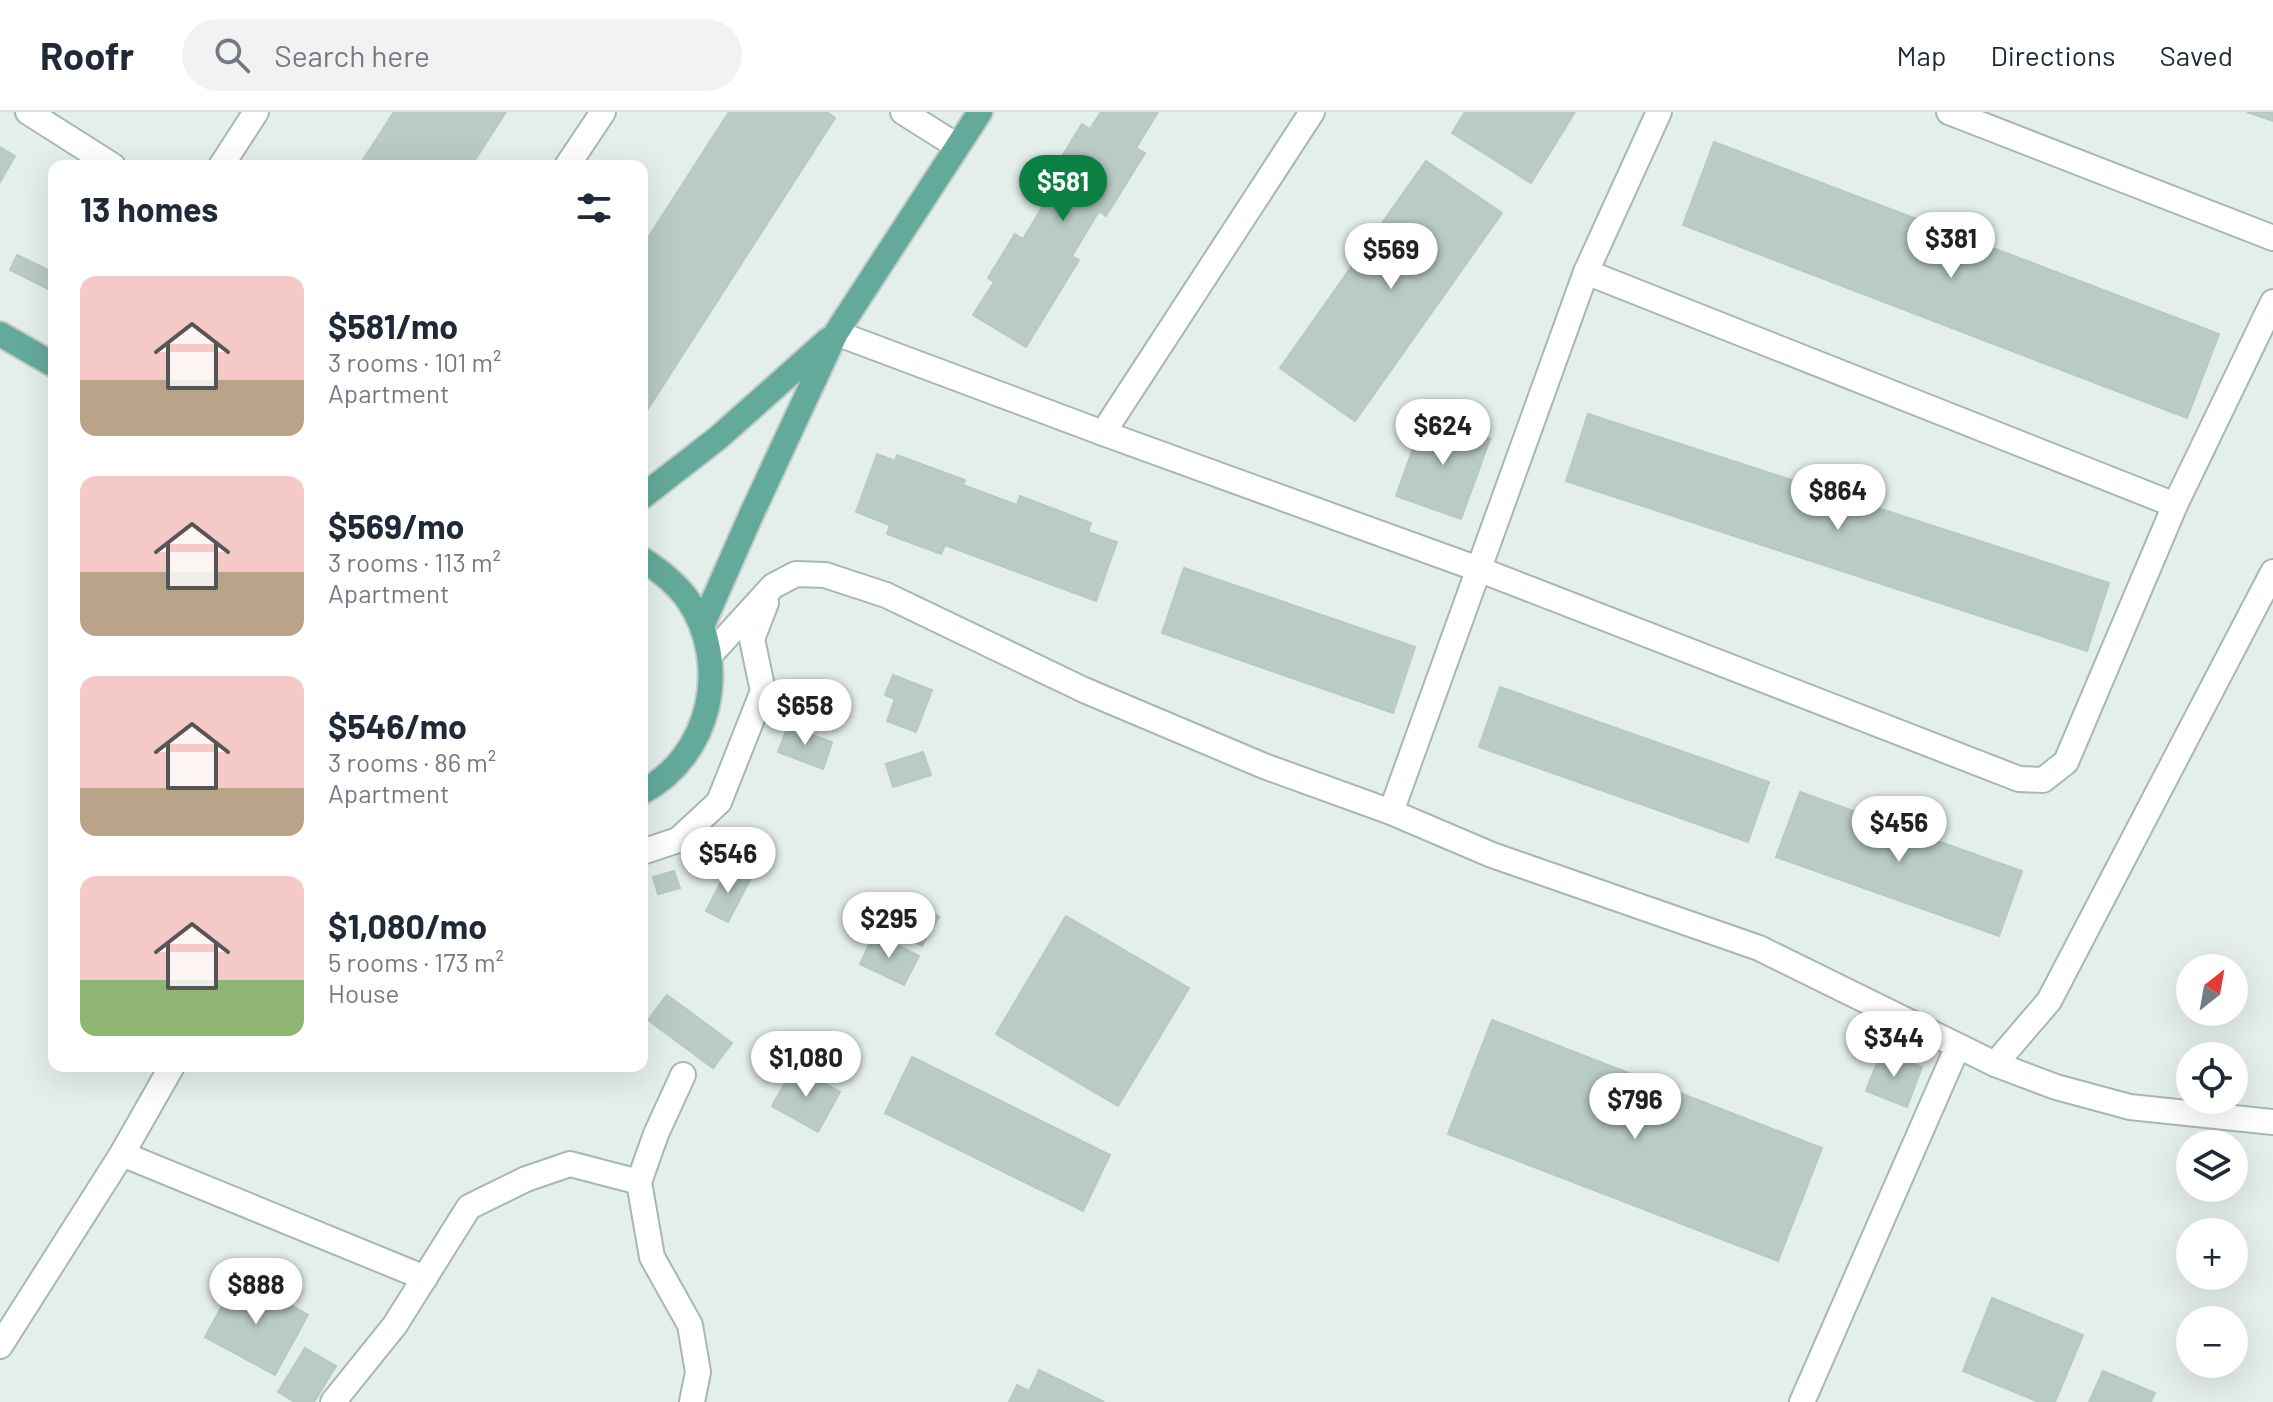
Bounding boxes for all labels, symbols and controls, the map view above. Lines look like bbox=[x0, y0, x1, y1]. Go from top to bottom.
search box bbox=[182, 19, 742, 91]
text: Roofr bbox=[40, 32, 134, 78]
icon: search bbox=[210, 33, 254, 77]
text: Search here bbox=[274, 37, 430, 73]
text: Map bbox=[1897, 38, 1946, 72]
text: Directions bbox=[1990, 38, 2116, 72]
text: Saved bbox=[2160, 38, 2233, 72]
pin: $581 bbox=[1016, 155, 1110, 223]
text: $581 bbox=[1037, 165, 1089, 196]
icon: filters bbox=[572, 186, 616, 230]
text: 13 homes bbox=[80, 188, 218, 229]
pin: $381 bbox=[1904, 212, 1998, 280]
text: $381 bbox=[1925, 222, 1977, 253]
pin: $569 bbox=[1344, 223, 1438, 291]
text: $569 bbox=[1363, 233, 1419, 264]
text: $581/mo bbox=[328, 305, 458, 346]
icon: home bbox=[144, 308, 240, 404]
text: 3 rooms · 101 m² bbox=[328, 346, 501, 377]
text: Apartment bbox=[328, 377, 449, 408]
pin: $624 bbox=[1396, 399, 1490, 467]
text: $624 bbox=[1413, 409, 1473, 440]
pin: $864 bbox=[1791, 464, 1885, 532]
text: $864 bbox=[1809, 474, 1867, 505]
text: $569/mo bbox=[328, 505, 464, 546]
icon: home bbox=[144, 508, 240, 604]
text: 3 rooms · 113 m² bbox=[328, 546, 501, 577]
text: Apartment bbox=[328, 577, 449, 608]
pin: $658 bbox=[758, 679, 852, 747]
text: $658 bbox=[777, 689, 833, 720]
text: $546/mo bbox=[328, 705, 467, 746]
icon: home bbox=[144, 708, 240, 804]
text: 3 rooms · 86 m² bbox=[328, 746, 496, 777]
text: Apartment bbox=[328, 777, 449, 808]
pin: $456 bbox=[1852, 796, 1946, 864]
text: $456 bbox=[1870, 806, 1928, 837]
pin: $546 bbox=[681, 827, 775, 895]
text: $546 bbox=[699, 837, 757, 868]
pin: $295 bbox=[842, 892, 936, 960]
text: $295 bbox=[860, 902, 918, 933]
text: $1,080/mo bbox=[328, 905, 487, 946]
icon: home bbox=[144, 908, 240, 1004]
text: 5 rooms · 173 m² bbox=[328, 946, 504, 977]
north arrow bbox=[2176, 954, 2248, 1026]
map controls bbox=[2176, 954, 2248, 1378]
text: House bbox=[328, 977, 399, 1008]
pin: $344 bbox=[1847, 1011, 1941, 1079]
text: $344 bbox=[1864, 1021, 1924, 1052]
pin: $1,080 bbox=[741, 1031, 871, 1099]
text: $1,080 bbox=[769, 1041, 843, 1072]
button: locate bbox=[2176, 1042, 2248, 1114]
pin: $796 bbox=[1588, 1073, 1682, 1141]
text: $796 bbox=[1607, 1083, 1663, 1114]
button: layers bbox=[2176, 1130, 2248, 1202]
button: + bbox=[2176, 1218, 2248, 1290]
pin: $888 bbox=[209, 1258, 303, 1326]
text: $888 bbox=[227, 1268, 285, 1299]
button: − bbox=[2176, 1306, 2248, 1378]

